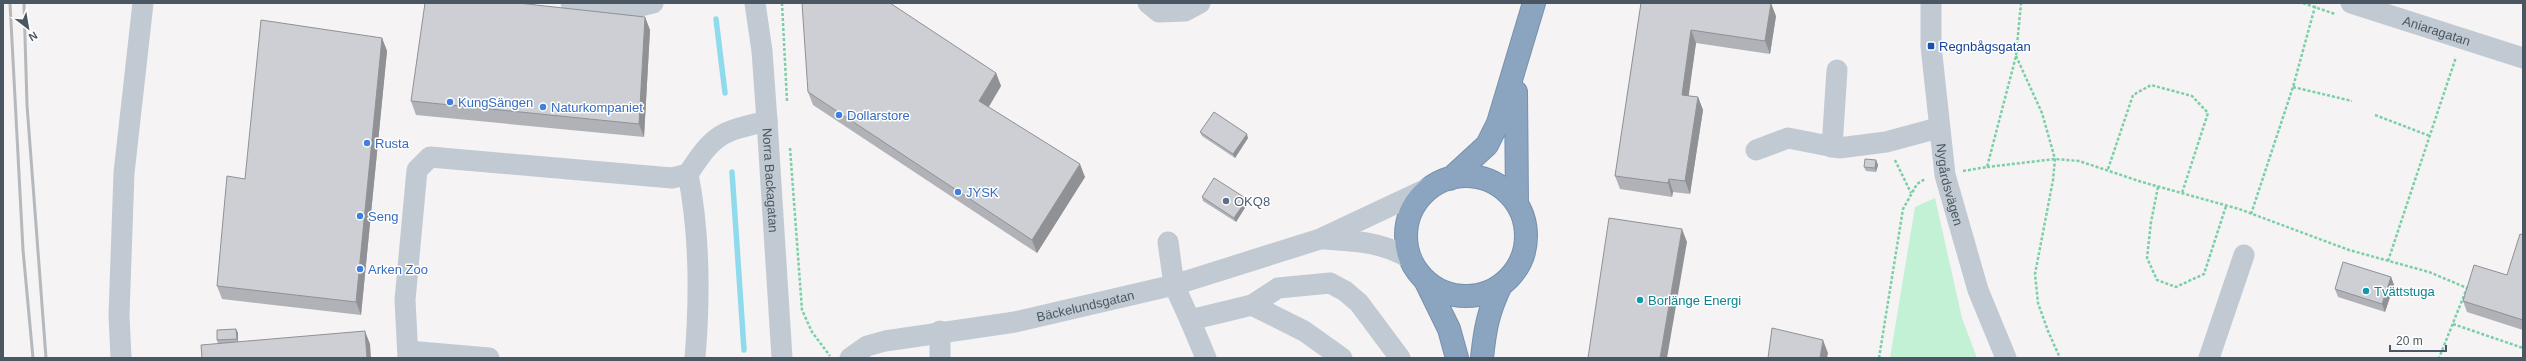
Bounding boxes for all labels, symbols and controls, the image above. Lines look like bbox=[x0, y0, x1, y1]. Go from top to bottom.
north arrow bbox=[8, 8, 48, 48]
street label: Aniaragatan bbox=[2401, 13, 2472, 49]
text: N bbox=[27, 29, 40, 44]
place label: Regnbågsgatan bbox=[1939, 39, 2031, 54]
marker: Regnbågsgatan bbox=[1926, 41, 1936, 51]
place label: KungSängen bbox=[458, 95, 533, 110]
marker: KungSängen bbox=[445, 97, 455, 107]
place label: Naturkompaniet bbox=[551, 100, 643, 115]
marker: Naturkompaniet bbox=[538, 102, 548, 112]
place label: Dollarstore bbox=[847, 108, 910, 123]
marker: Dollarstore bbox=[834, 110, 844, 120]
street label: Norra Backagatan bbox=[759, 127, 781, 233]
place label: Rusta bbox=[375, 136, 410, 151]
marker: Rusta bbox=[362, 138, 372, 148]
street label: Nygårdsvägen bbox=[1934, 143, 1966, 227]
place label: JYSK bbox=[966, 185, 999, 200]
marker: JYSK bbox=[953, 187, 963, 197]
place label: OKQ8 bbox=[1234, 194, 1270, 209]
marker: OKQ8 bbox=[1221, 196, 1231, 206]
place label: Seng bbox=[368, 209, 398, 224]
marker: Seng bbox=[355, 211, 365, 221]
place label: Arken Zoo bbox=[368, 262, 428, 277]
marker: Arken Zoo bbox=[355, 264, 365, 274]
place label: Tvättstuga bbox=[2374, 284, 2435, 299]
marker: Tvättstuga bbox=[2361, 286, 2371, 296]
street label: Bäckelundsgatan bbox=[1035, 288, 1136, 325]
place label: Borlänge Energi bbox=[1648, 293, 1741, 308]
marker: Borlänge Energi bbox=[1635, 295, 1645, 305]
scale bar bbox=[2390, 327, 2446, 353]
text: 20 m bbox=[2396, 334, 2423, 348]

